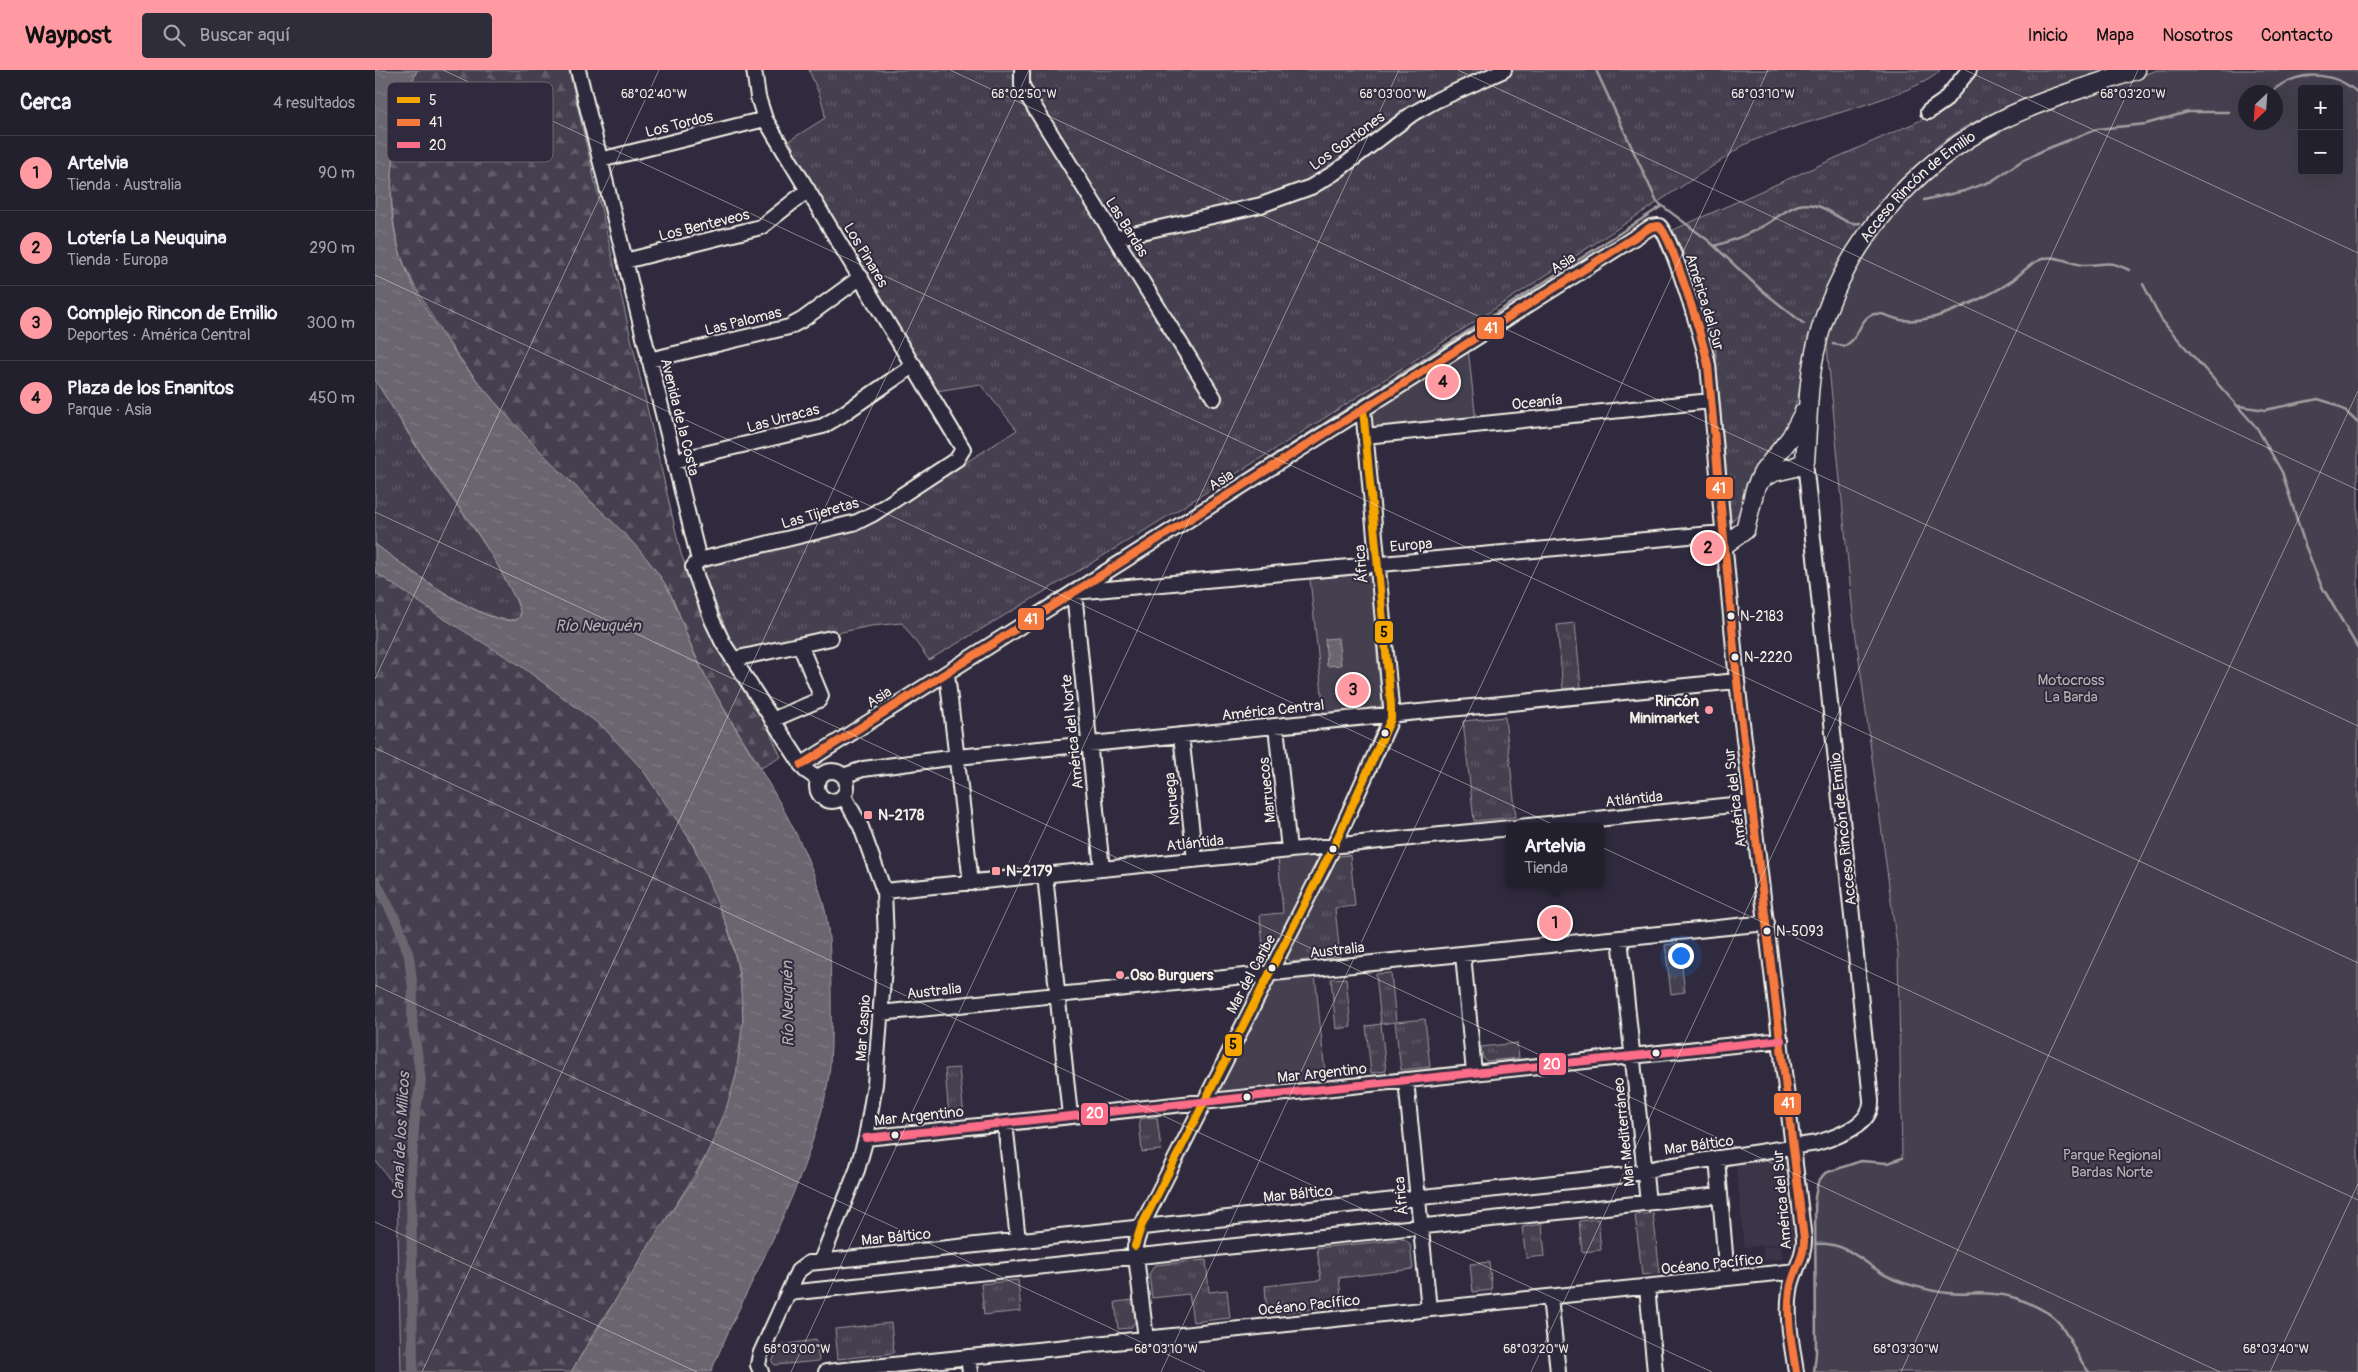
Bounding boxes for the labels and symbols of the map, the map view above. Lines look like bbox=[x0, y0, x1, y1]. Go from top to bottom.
legend bbox=[387, 82, 553, 162]
north arrow bbox=[2238, 85, 2283, 130]
text: 68°02'40"W bbox=[621, 87, 687, 102]
text: 68°02'50"W bbox=[991, 87, 1057, 102]
text: 68°03'00"W bbox=[1359, 87, 1427, 102]
text: 68°03'10"W bbox=[1731, 87, 1795, 102]
text: 68°03'20"W bbox=[2100, 87, 2166, 102]
text: 5 bbox=[429, 92, 437, 109]
street label: Los Tordos bbox=[643, 107, 715, 142]
street label: Los Gorriones bbox=[1306, 108, 1389, 175]
text: 41 bbox=[429, 114, 443, 131]
street label: Acceso Rincón de Emilio bbox=[1856, 127, 1979, 246]
text: 20 bbox=[429, 137, 446, 154]
street label: Las Bardas bbox=[1101, 194, 1153, 261]
street label: Los Benteveos bbox=[657, 205, 752, 246]
street label: Los Pinares bbox=[839, 220, 892, 291]
street label: Asia bbox=[1547, 248, 1579, 278]
street label: América del Sur bbox=[1681, 252, 1728, 353]
street label: Las Palomas bbox=[703, 303, 784, 340]
line badge: 41 bbox=[1476, 316, 1505, 340]
text: 41 bbox=[1484, 320, 1498, 337]
street label: Avenida de la Costa bbox=[656, 356, 703, 478]
pin: 4 bbox=[1427, 363, 1459, 401]
street label: Oceanía bbox=[1511, 390, 1563, 415]
street label: Las Urracas bbox=[745, 400, 822, 437]
street label: Asia bbox=[1205, 465, 1237, 495]
line badge: 41 bbox=[1705, 476, 1734, 500]
text: 41 bbox=[1712, 480, 1726, 497]
street label: Las Tijeretas bbox=[779, 493, 861, 534]
pin: 2 bbox=[1692, 529, 1724, 567]
street label: Europa bbox=[1389, 534, 1433, 557]
street label: África bbox=[1350, 544, 1373, 584]
line badge: 41 bbox=[1017, 607, 1045, 631]
place label: N-2183 bbox=[1740, 608, 1784, 625]
text: 41 bbox=[1024, 611, 1038, 628]
marker: N-2183 bbox=[1726, 611, 1736, 621]
water label: Río Neuquén bbox=[555, 616, 642, 636]
line badge: 5 bbox=[1374, 620, 1394, 644]
text: 5 bbox=[1380, 624, 1388, 641]
place label: N-2220 bbox=[1744, 649, 1792, 666]
marker: N-2220 bbox=[1730, 652, 1740, 662]
pin: 3 bbox=[1337, 671, 1369, 709]
park label: Motocross La Barda bbox=[2037, 671, 2105, 707]
street label: América del Norte bbox=[1057, 673, 1088, 790]
street label: Asia bbox=[863, 682, 895, 712]
place label: Rincón Minimarket bbox=[1630, 692, 1700, 728]
street label: América Central bbox=[1221, 696, 1325, 725]
marker: Rincón Minimarket bbox=[1703, 704, 1715, 716]
unlabelled marker bbox=[1380, 728, 1390, 738]
street label: América del Sur bbox=[1720, 747, 1751, 849]
street label: Acceso Rincón de Emilio bbox=[1826, 751, 1861, 906]
street label: Marruecos bbox=[1255, 756, 1280, 824]
street label: Noruega bbox=[1160, 772, 1185, 826]
street label: Atlántida bbox=[1604, 787, 1664, 812]
place label: N-2178 bbox=[878, 806, 925, 825]
marker: N-2178 bbox=[862, 809, 874, 821]
street label: Atlántida bbox=[1165, 831, 1225, 856]
unlabelled marker bbox=[1328, 844, 1338, 854]
place label: N-2179 bbox=[1006, 862, 1053, 881]
marker: N-2179 bbox=[990, 865, 1002, 877]
pin: 1 bbox=[1539, 904, 1571, 942]
place label: N-5093 bbox=[1776, 923, 1824, 940]
marker: N-5093 bbox=[1762, 926, 1772, 936]
street label: Mar del Caribe bbox=[1223, 931, 1281, 1017]
street label: Australia bbox=[1309, 938, 1365, 963]
your location bbox=[1668, 943, 1694, 969]
water label: Río Neuquén bbox=[777, 960, 799, 1047]
unlabelled marker bbox=[1267, 963, 1277, 973]
place label: Oso Burguers bbox=[1130, 966, 1214, 985]
marker: Oso Burguers bbox=[1114, 969, 1126, 981]
street label: Australia bbox=[906, 979, 962, 1004]
street label: Mar Caspio bbox=[852, 994, 875, 1062]
line badge: 5 bbox=[1224, 1033, 1243, 1057]
text: 5 bbox=[1229, 1036, 1237, 1053]
unlabelled marker bbox=[1651, 1048, 1661, 1058]
line badge: 20 bbox=[1538, 1052, 1567, 1076]
text: 20 bbox=[1543, 1056, 1561, 1073]
street label: Mar Argentino bbox=[1276, 1059, 1368, 1088]
water label: Canal de los Milicos bbox=[388, 1070, 414, 1200]
street label: Mar Mediterráneo bbox=[1609, 1076, 1640, 1187]
unlabelled marker bbox=[1242, 1092, 1252, 1102]
line badge: 41 bbox=[1773, 1092, 1802, 1116]
text: 41 bbox=[1781, 1095, 1795, 1112]
street label: Mar Argentino bbox=[873, 1102, 965, 1131]
line badge: 20 bbox=[1080, 1102, 1109, 1126]
text: 20 bbox=[1086, 1105, 1104, 1122]
unlabelled marker bbox=[890, 1130, 900, 1140]
street label: Mar Báltico bbox=[1663, 1131, 1735, 1160]
park label: Parque Regional Bardas Norte bbox=[2063, 1146, 2161, 1182]
street label: América del Sur bbox=[1769, 1149, 1796, 1251]
street label: África bbox=[1390, 1176, 1413, 1216]
street label: Mar Báltico bbox=[1262, 1181, 1334, 1208]
street label: Mar Báltico bbox=[860, 1224, 932, 1251]
street label: Océano Pacífico bbox=[1660, 1250, 1764, 1279]
street label: Océano Pacífico bbox=[1257, 1291, 1361, 1320]
text: 68°03'00"W bbox=[763, 1342, 831, 1357]
text: 68°03'10"W bbox=[1134, 1342, 1198, 1357]
text: 68°03'20"W bbox=[1503, 1342, 1569, 1357]
text: 68°03'30"W bbox=[1873, 1342, 1939, 1357]
text: 68°03'40"W bbox=[2243, 1342, 2309, 1357]

